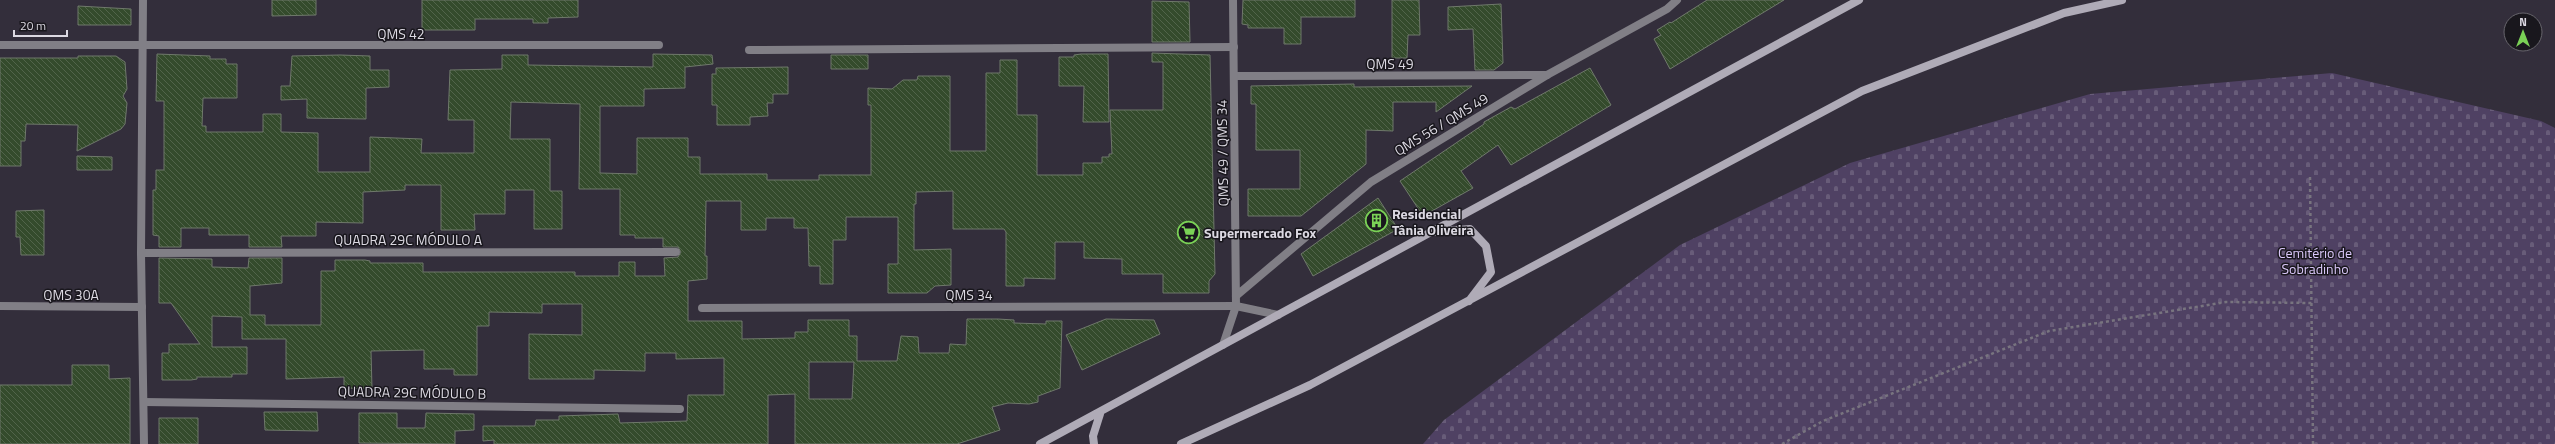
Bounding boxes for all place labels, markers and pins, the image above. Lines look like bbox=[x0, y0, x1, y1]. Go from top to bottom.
place label: Residencial Tânia Oliveira bbox=[1392, 203, 1474, 240]
building icon: Residencial Tânia Oliveira bbox=[1363, 208, 1389, 234]
supermarket icon: Supermercado Fox bbox=[1176, 219, 1202, 245]
place label: Supermercado Fox bbox=[1204, 222, 1317, 243]

